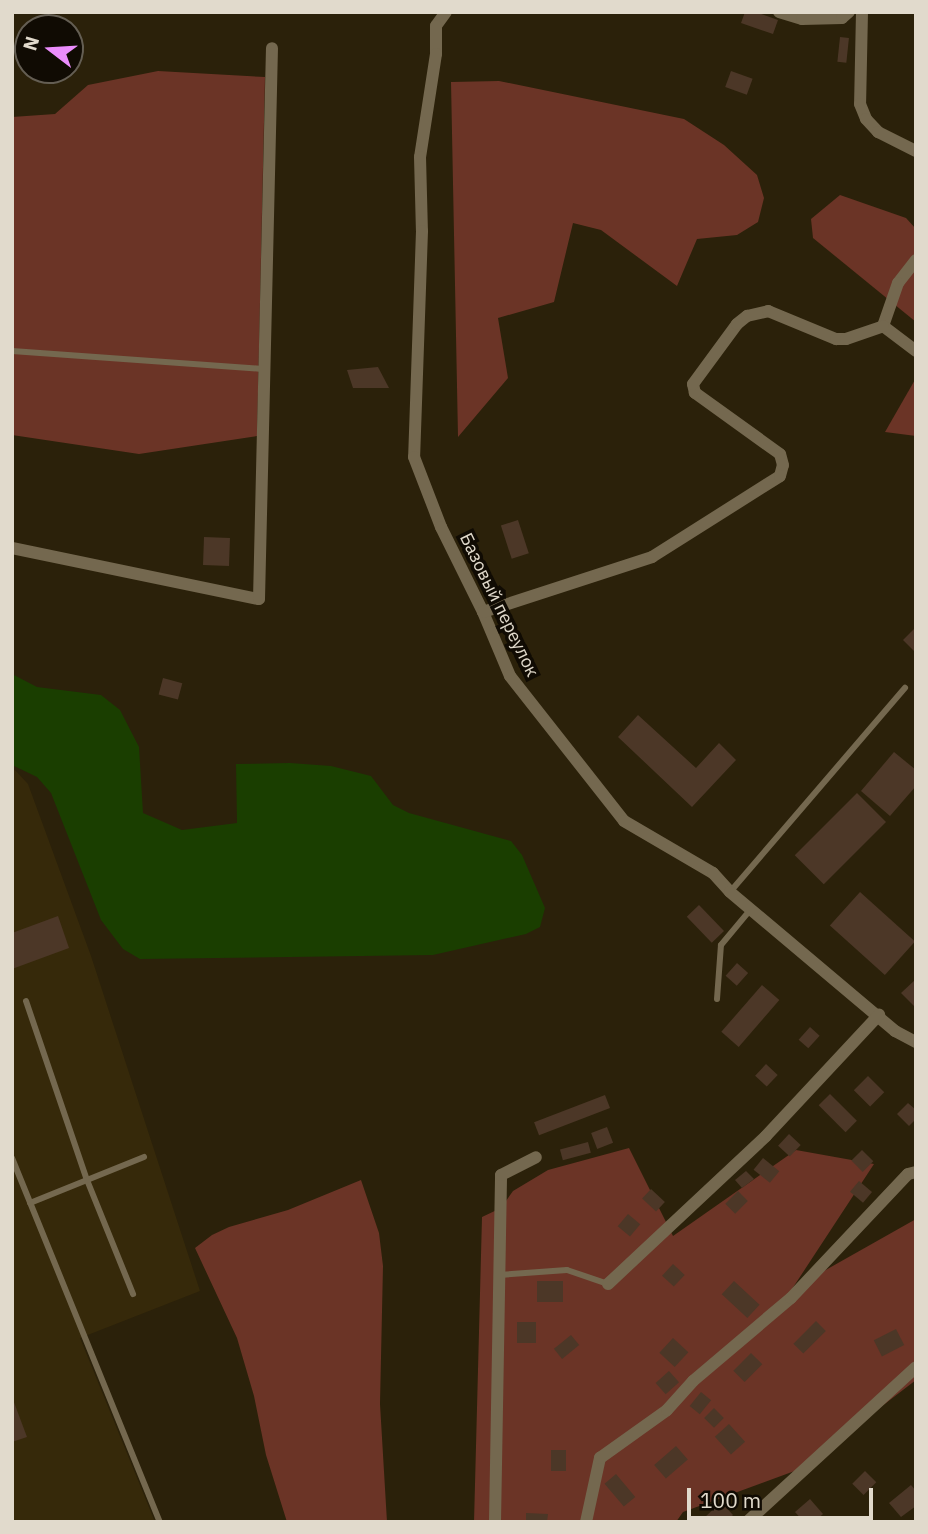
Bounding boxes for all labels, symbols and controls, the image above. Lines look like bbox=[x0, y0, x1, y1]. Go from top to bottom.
north arrow bbox=[14, 14, 84, 84]
text: N bbox=[17, 33, 44, 54]
street label: Базовый переулок bbox=[455, 530, 543, 680]
scale bar bbox=[690, 1474, 876, 1518]
text: 100 m bbox=[700, 1486, 761, 1514]

